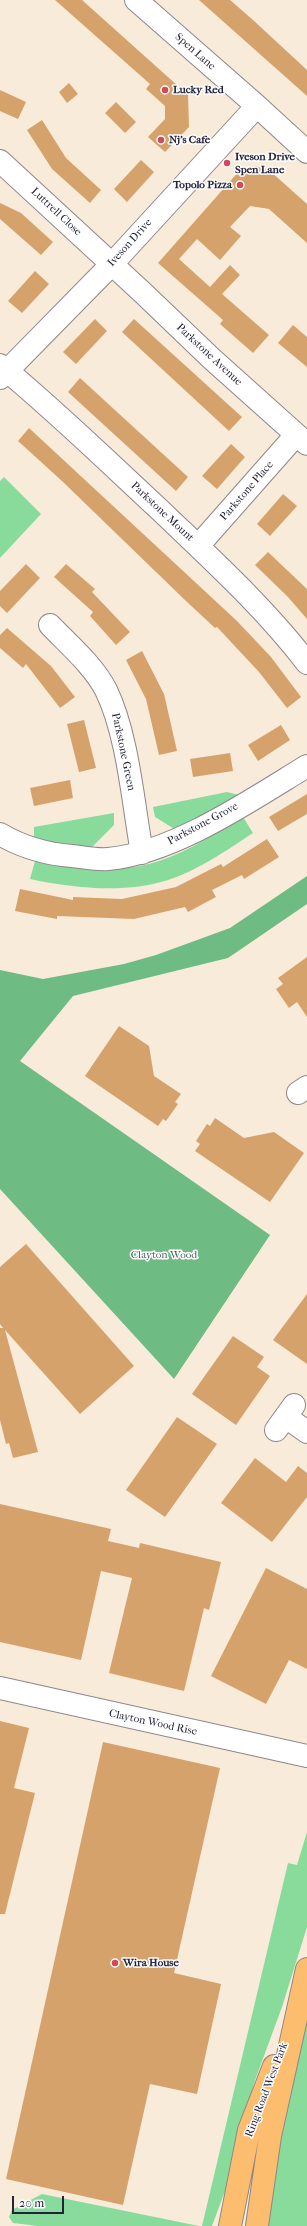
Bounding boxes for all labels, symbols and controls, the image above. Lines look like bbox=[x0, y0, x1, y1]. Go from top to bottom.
street label: Spen Lane bbox=[172, 31, 218, 73]
place label: Lucky Red bbox=[173, 83, 224, 97]
marker: Lucky Red bbox=[160, 85, 170, 95]
place label: Nj's Cafe bbox=[169, 133, 210, 147]
marker: Nj's Cafe bbox=[156, 135, 166, 145]
place label: Iveson Drive Spen Lane bbox=[235, 150, 295, 176]
marker: Iveson Drive Spen Lane bbox=[222, 158, 232, 168]
place label: Topolo Pizza bbox=[173, 178, 232, 192]
marker: Topolo Pizza bbox=[235, 180, 245, 190]
street label: Luttrell Close bbox=[28, 185, 84, 239]
street label: Iveson Drive bbox=[105, 216, 155, 270]
street label: Parkstone Avenue bbox=[173, 321, 245, 389]
street label: Parkstone Place bbox=[218, 459, 276, 523]
street label: Parkstone Mount bbox=[128, 479, 196, 545]
street label: Parkstone Green bbox=[108, 712, 138, 792]
street label: Parkstone Grove bbox=[165, 800, 241, 848]
park label: Clayton Wood bbox=[131, 1248, 197, 1262]
street label: Clayton Wood Rise bbox=[108, 1707, 198, 1739]
place label: Wira House bbox=[123, 1956, 179, 1970]
marker: Wira House bbox=[110, 1958, 120, 1968]
street label: Ring Road West Park bbox=[243, 2041, 291, 2139]
scale bar bbox=[14, 2188, 66, 2214]
text: 20 m bbox=[19, 2196, 44, 2210]

